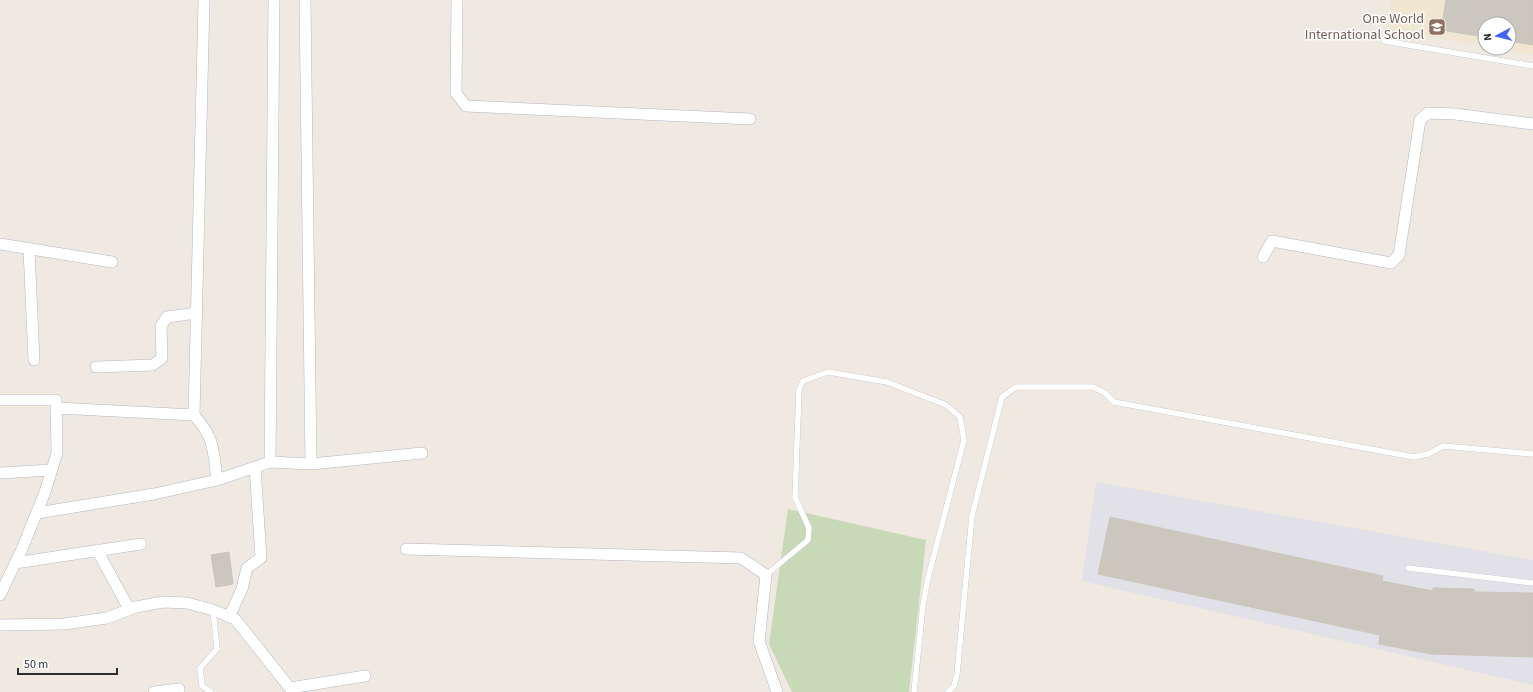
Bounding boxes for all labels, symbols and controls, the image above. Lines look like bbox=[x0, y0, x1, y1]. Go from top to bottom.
place label: One World International School bbox=[1305, 9, 1424, 45]
north arrow bbox=[1477, 16, 1517, 56]
school or university icon: One World International School bbox=[1427, 17, 1447, 37]
text: N bbox=[1480, 33, 1495, 42]
scale bar bbox=[18, 650, 117, 676]
text: 50 m bbox=[24, 656, 48, 673]

